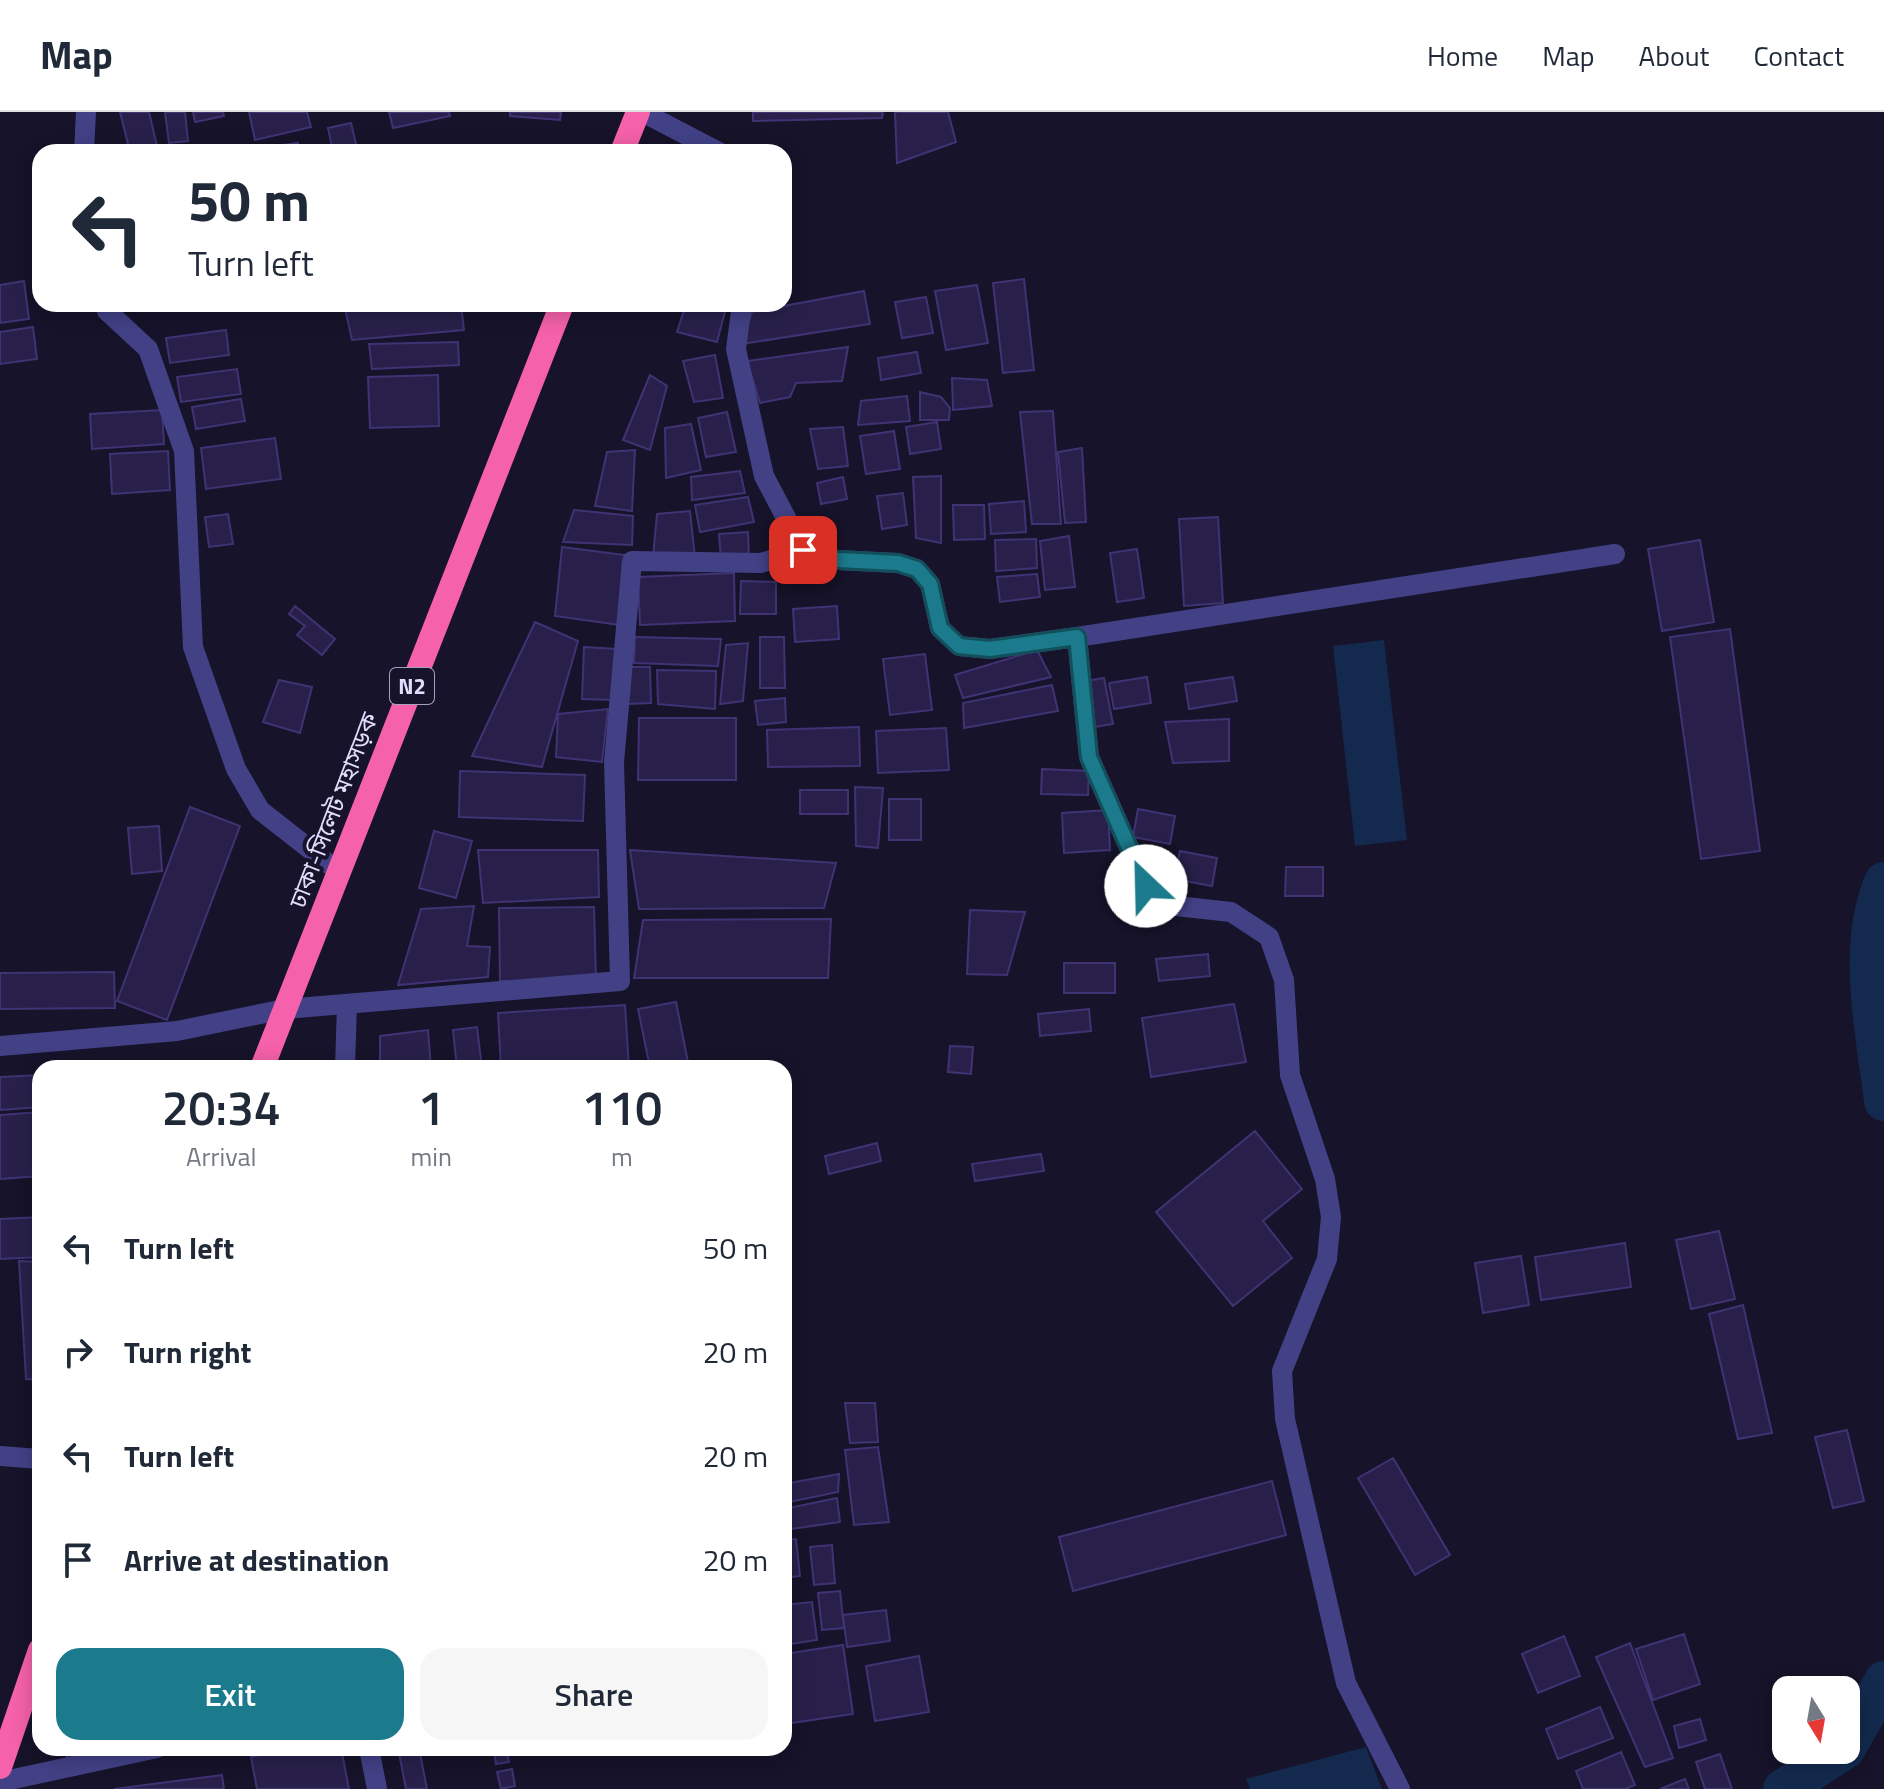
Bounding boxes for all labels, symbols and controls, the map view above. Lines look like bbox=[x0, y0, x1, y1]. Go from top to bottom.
text: Map bbox=[40, 26, 113, 84]
text: Home bbox=[1427, 34, 1498, 77]
text: Map bbox=[1542, 34, 1595, 77]
text: About bbox=[1639, 34, 1709, 77]
text: Contact bbox=[1753, 34, 1844, 77]
text: 50 m bbox=[188, 158, 310, 243]
icon: left bbox=[56, 176, 160, 280]
text: Turn left bbox=[188, 235, 314, 290]
pin bbox=[769, 516, 837, 584]
icon: arrive bbox=[781, 528, 825, 572]
road number: N2 bbox=[390, 668, 434, 704]
street label: ঢাকা-সিলেট মহাসড়ক bbox=[279, 706, 387, 914]
position arrow bbox=[1104, 844, 1188, 928]
text: 20:34 bbox=[162, 1071, 281, 1144]
text: 1 bbox=[418, 1071, 445, 1144]
text: 110 bbox=[582, 1071, 662, 1144]
text: Arrival bbox=[186, 1137, 256, 1176]
text: min bbox=[410, 1137, 452, 1176]
text: m bbox=[611, 1137, 633, 1176]
text: Turn left bbox=[124, 1225, 234, 1271]
text: 50 m bbox=[703, 1225, 768, 1271]
icon: left bbox=[56, 1226, 100, 1270]
text: Turn right bbox=[124, 1329, 252, 1375]
text: 20 m bbox=[703, 1329, 768, 1375]
icon: right bbox=[56, 1330, 100, 1374]
text: Turn left bbox=[124, 1433, 234, 1479]
text: 20 m bbox=[703, 1433, 768, 1479]
icon: left bbox=[56, 1434, 100, 1478]
text: Arrive at destination bbox=[124, 1537, 389, 1583]
text: 20 m bbox=[703, 1537, 768, 1583]
icon: arrive bbox=[56, 1538, 100, 1582]
button: Exit bbox=[56, 1648, 404, 1740]
button: Share bbox=[420, 1648, 768, 1740]
north arrow bbox=[1772, 1676, 1860, 1764]
map controls bbox=[1772, 1676, 1860, 1764]

